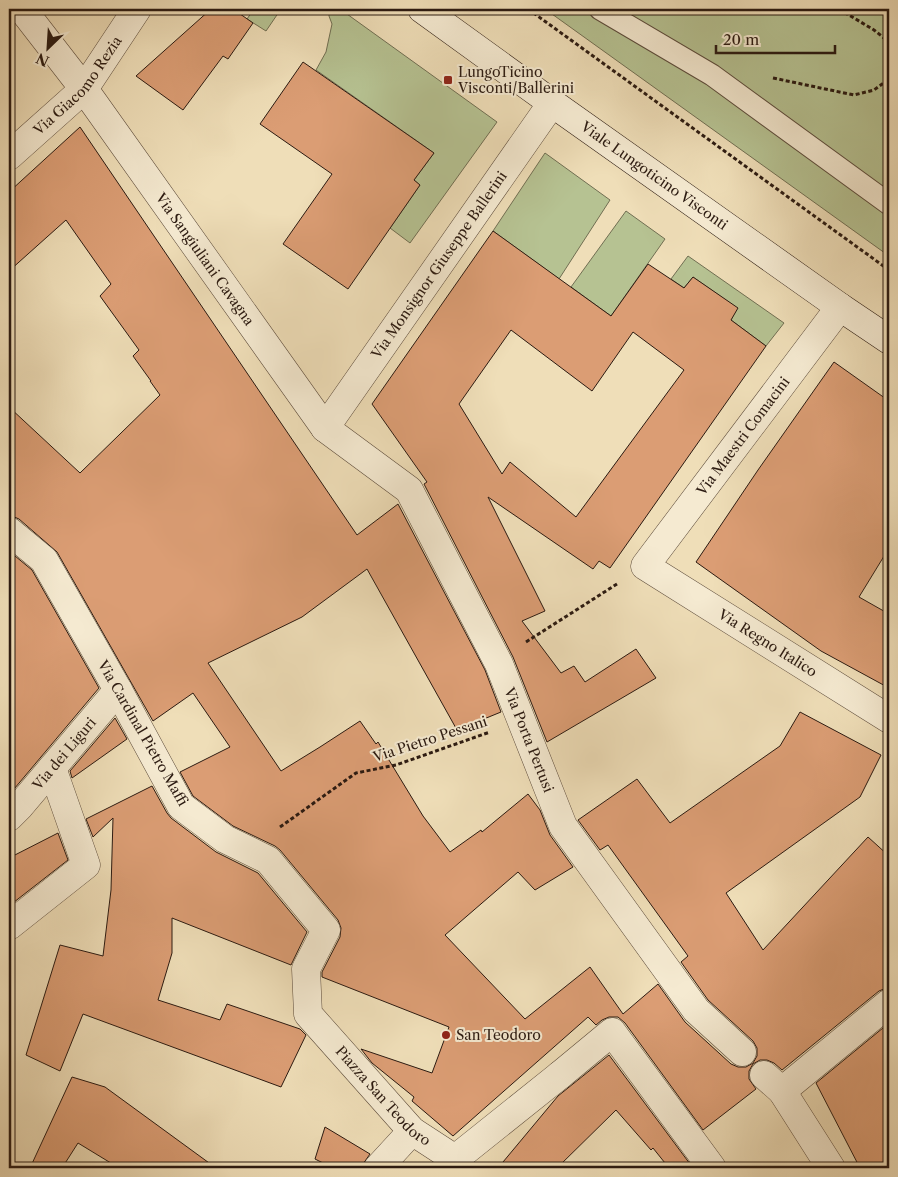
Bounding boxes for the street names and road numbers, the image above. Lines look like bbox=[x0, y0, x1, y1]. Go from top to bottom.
street label: Via Giacomo Rezia bbox=[29, 32, 126, 140]
street label: Viale Lungoticino Visconti bbox=[577, 117, 731, 234]
street label: Via Monsignor Giuseppe Ballerini bbox=[367, 168, 511, 363]
street label: Via Sangiuliani Cavagna bbox=[151, 188, 259, 330]
street label: Via Maestri Comacini bbox=[692, 373, 793, 500]
street label: Via Regno Italico bbox=[714, 605, 821, 681]
street label: Via Cardinal Pietro Maffi bbox=[93, 656, 192, 810]
street label: Via Porta Pertusi bbox=[500, 684, 558, 795]
street label: Via Pietro Pessani bbox=[370, 712, 489, 766]
street label: Via dei Liguri bbox=[28, 714, 100, 794]
street label: Piazza San Teodoro bbox=[332, 1042, 434, 1150]

